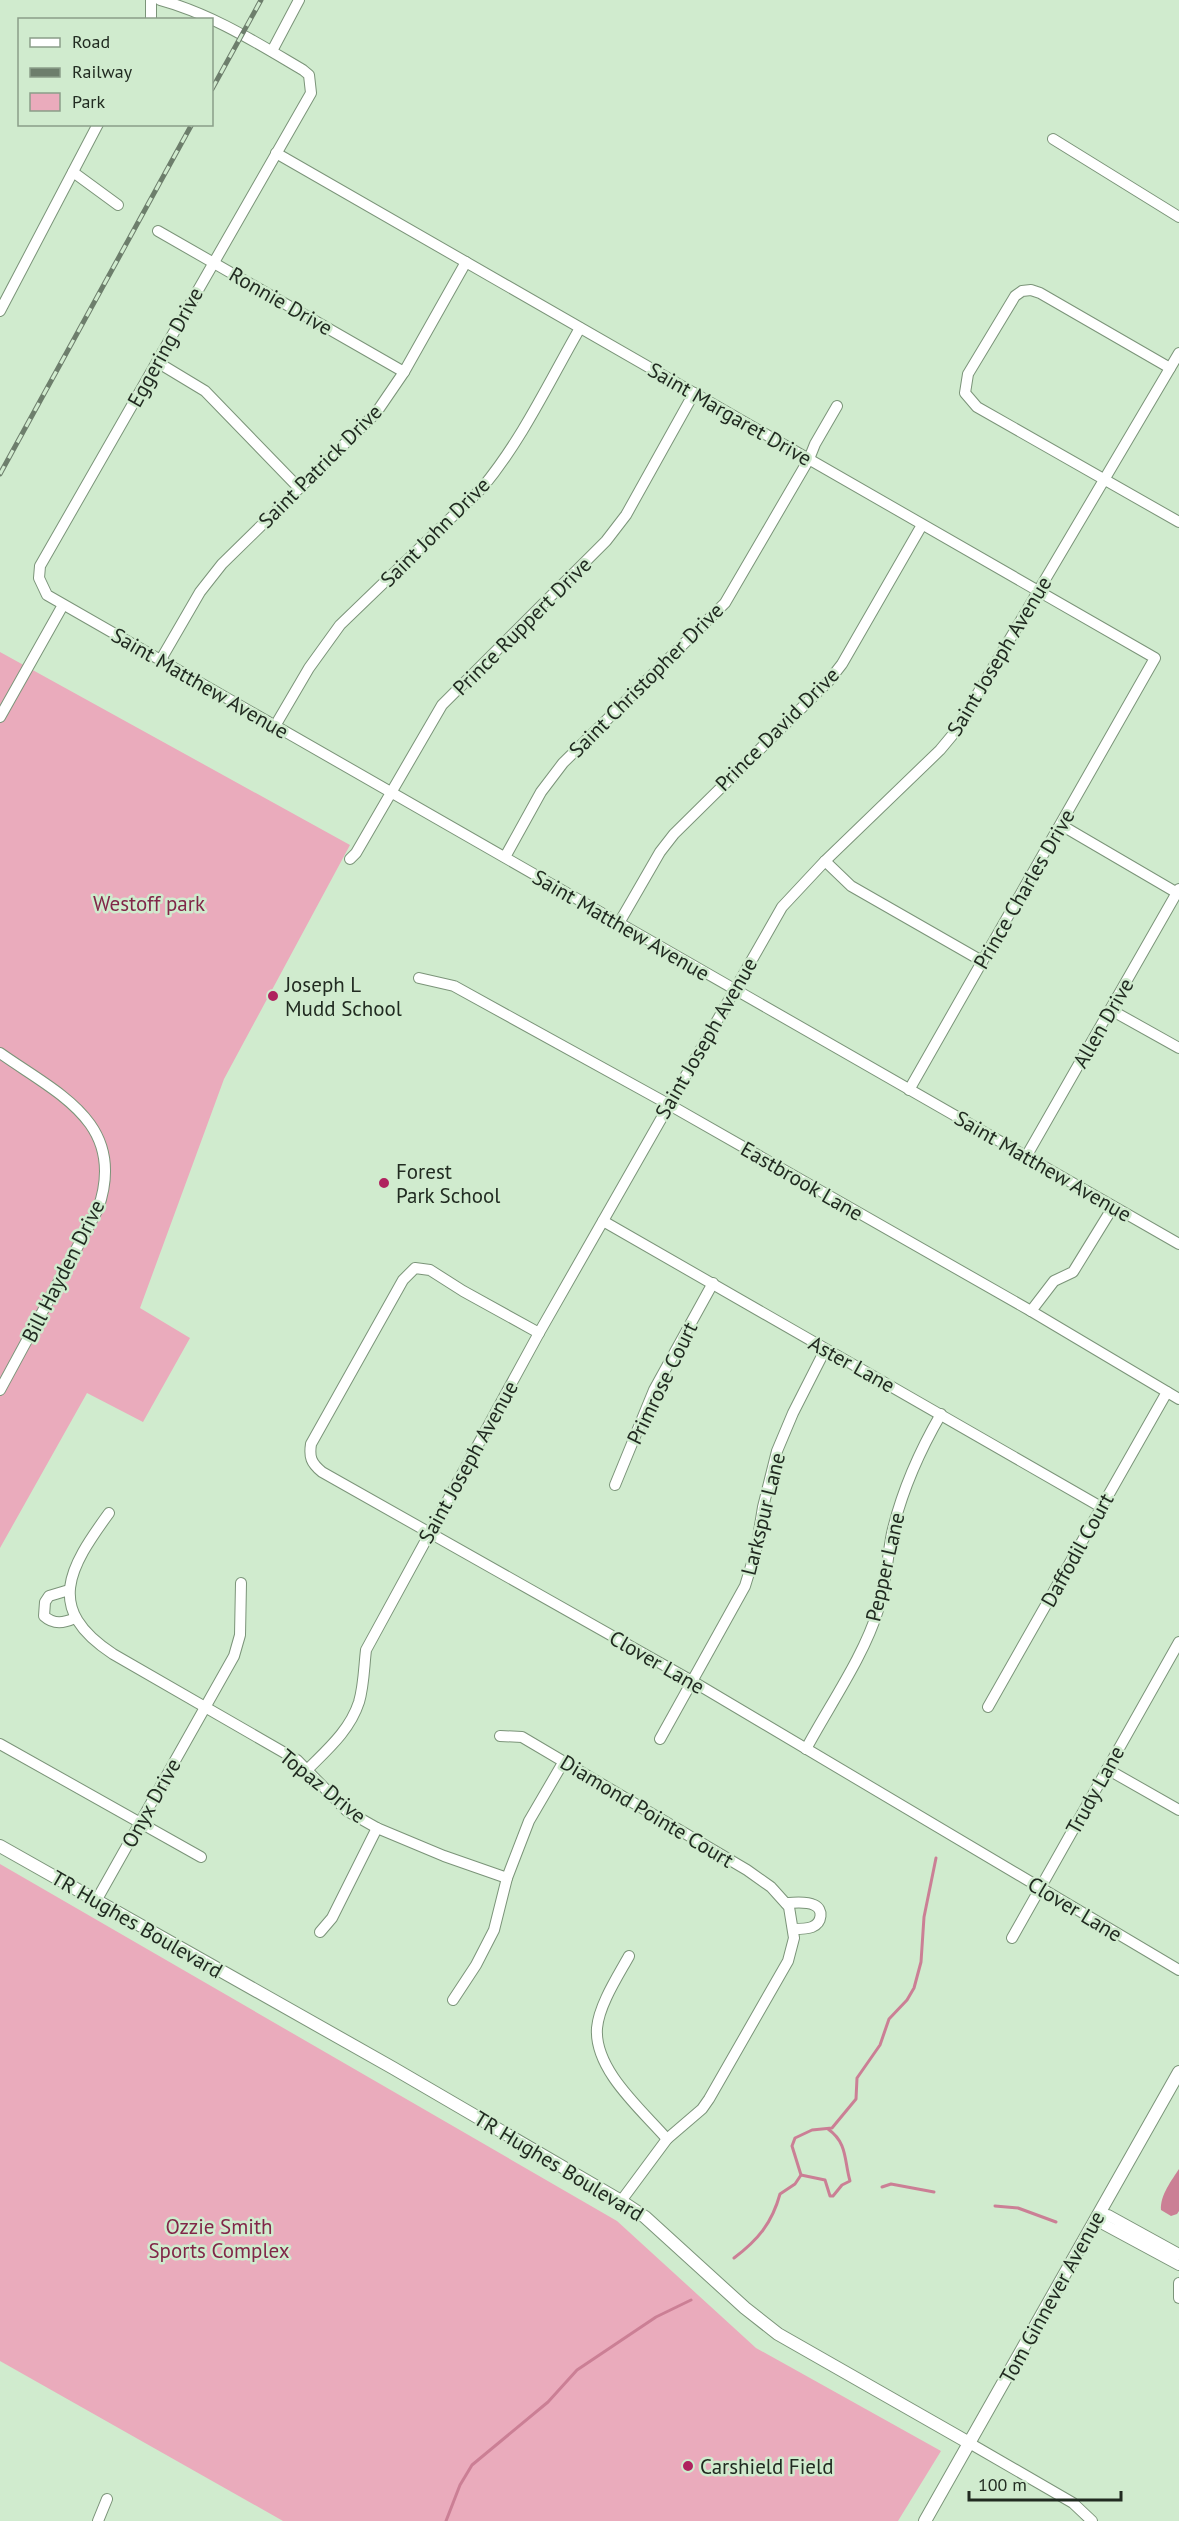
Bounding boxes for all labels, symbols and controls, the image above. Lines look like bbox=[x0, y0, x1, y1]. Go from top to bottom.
legend bbox=[18, 18, 213, 126]
text: Road bbox=[72, 30, 110, 53]
text: Railway bbox=[72, 60, 133, 83]
text: Park bbox=[72, 90, 105, 113]
street label: Ronnie Drive bbox=[225, 261, 337, 341]
street label: Eggering Drive bbox=[121, 282, 209, 412]
street label: Saint Margaret Drive bbox=[643, 356, 817, 472]
street label: Saint Patrick Drive bbox=[252, 398, 388, 534]
street label: Saint John Drive bbox=[374, 471, 496, 593]
street label: Prince Ruppert Drive bbox=[447, 551, 597, 701]
street label: Saint Joseph Avenue bbox=[941, 571, 1057, 741]
street label: Saint Christopher Drive bbox=[563, 597, 729, 763]
street label: Saint Matthew Avenue bbox=[107, 621, 293, 745]
street label: Prince David Drive bbox=[709, 661, 845, 797]
street label: Prince Charles Drive bbox=[967, 804, 1081, 974]
street label: Saint Matthew Avenue bbox=[528, 863, 714, 987]
park label: Westoff park bbox=[93, 890, 205, 917]
street label: Saint Joseph Avenue bbox=[649, 953, 763, 1123]
place label: Joseph L Mudd School bbox=[284, 971, 402, 1022]
street label: Allen Drive bbox=[1066, 973, 1140, 1073]
marker: Joseph L Mudd School bbox=[266, 989, 280, 1003]
street label: Saint Matthew Avenue bbox=[950, 1104, 1136, 1228]
street label: Eastbrook Lane bbox=[736, 1135, 868, 1227]
place label: Forest Park School bbox=[396, 1158, 500, 1209]
marker: Forest Park School bbox=[377, 1176, 391, 1190]
street label: Bill Hayden Drive bbox=[16, 1195, 110, 1347]
street label: Primrose Court bbox=[621, 1317, 703, 1449]
street label: Aster Lane bbox=[804, 1329, 900, 1399]
street label: Saint Joseph Avenue bbox=[412, 1376, 524, 1548]
street label: Larkspur Lane bbox=[735, 1450, 791, 1578]
street label: Daffodil Court bbox=[1035, 1488, 1119, 1612]
street label: Pepper Lane bbox=[859, 1510, 911, 1624]
street label: Clover Lane bbox=[605, 1624, 709, 1700]
street label: Trudy Lane bbox=[1060, 1741, 1130, 1839]
street label: Topaz Drive bbox=[274, 1743, 372, 1829]
street label: Diamond Pointe Court bbox=[555, 1749, 739, 1873]
street label: Onyx Drive bbox=[115, 1754, 187, 1852]
street label: TR Hughes Boulevard bbox=[47, 1864, 227, 1984]
street label: Clover Lane bbox=[1023, 1870, 1127, 1948]
street label: TR Hughes Boulevard bbox=[469, 2105, 649, 2227]
street label: Tom Ginnever Avenue bbox=[993, 2206, 1111, 2388]
park label: Ozzie Smith Sports Complex bbox=[148, 2213, 290, 2264]
place label: Carshield Field bbox=[700, 2453, 833, 2480]
marker: Carshield Field bbox=[681, 2459, 695, 2473]
scale bar bbox=[969, 2464, 1120, 2502]
text: 100 m bbox=[978, 2473, 1027, 2496]

